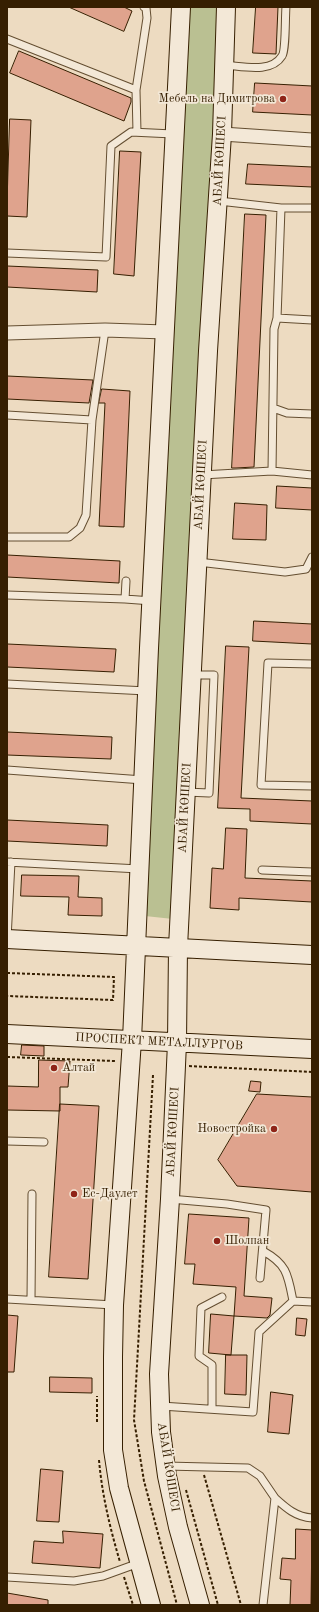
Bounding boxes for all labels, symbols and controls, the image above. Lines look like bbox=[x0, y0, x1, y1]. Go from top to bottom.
place label: Мебель на Димитрова bbox=[159, 92, 275, 106]
marker: Мебель на Димитрова bbox=[278, 94, 288, 104]
street label: АБАЙ КӨШЕСІ bbox=[210, 116, 230, 206]
street label: АБАЙ КӨШЕСІ bbox=[191, 440, 211, 530]
street label: АБАЙ КӨШЕСІ bbox=[175, 763, 195, 853]
street label: ПРОСПЕКТ МЕТАЛЛУРГОВ bbox=[75, 1030, 243, 1054]
place label: Алтай bbox=[62, 1061, 95, 1075]
marker: Алтай bbox=[49, 1063, 59, 1073]
street label: АБАЙ КӨШЕСІ bbox=[163, 1087, 183, 1177]
place label: Новостройка bbox=[197, 1122, 266, 1136]
marker: Новостройка bbox=[269, 1124, 279, 1134]
place label: Ес-Даулет bbox=[82, 1187, 138, 1201]
marker: Ес-Даулет bbox=[69, 1189, 79, 1199]
place label: Шолпан bbox=[225, 1234, 269, 1248]
marker: Шолпан bbox=[212, 1236, 222, 1246]
street label: АБАЙ КӨШЕСІ bbox=[154, 1421, 182, 1513]

